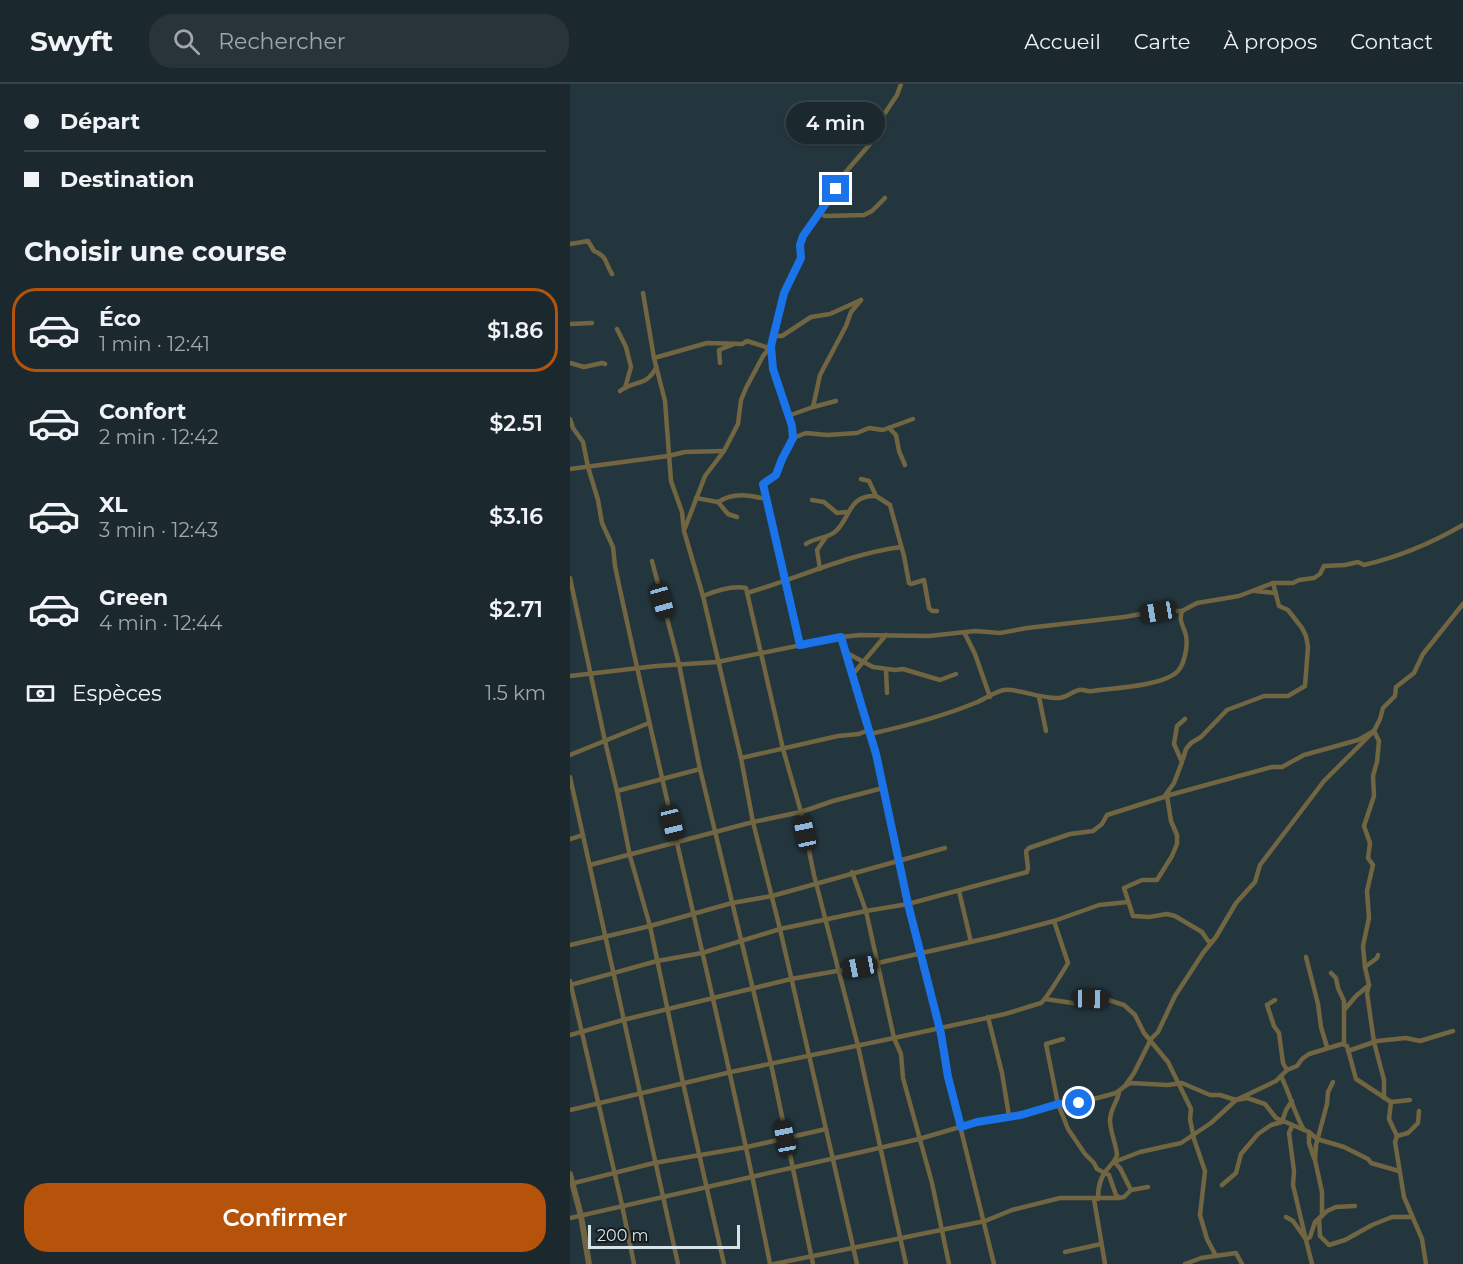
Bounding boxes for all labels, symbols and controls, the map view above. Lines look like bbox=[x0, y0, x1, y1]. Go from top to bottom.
search box bbox=[149, 14, 569, 68]
text: Swyft bbox=[30, 24, 113, 58]
icon: search bbox=[170, 25, 203, 58]
text: Rechercher bbox=[218, 28, 346, 55]
text: Accueil bbox=[1024, 29, 1101, 54]
text: Carte bbox=[1134, 29, 1190, 54]
text: À propos bbox=[1223, 29, 1317, 54]
text: Contact bbox=[1350, 29, 1433, 54]
callout: 4 min bbox=[786, 102, 886, 144]
text: Départ bbox=[60, 108, 140, 135]
text: 4 min bbox=[806, 111, 865, 135]
text: Destination bbox=[60, 166, 195, 193]
route end bbox=[822, 175, 849, 202]
text: Choisir une course bbox=[24, 235, 287, 268]
icon: car bbox=[27, 303, 81, 357]
text: Éco bbox=[99, 305, 141, 332]
text: $1.86 bbox=[487, 317, 543, 344]
text: 1 min · 12:41 bbox=[99, 332, 210, 356]
icon: car bbox=[27, 396, 81, 450]
text: Confort bbox=[99, 398, 186, 425]
text: $2.51 bbox=[490, 410, 543, 437]
text: 2 min · 12:42 bbox=[99, 425, 219, 449]
icon: car bbox=[27, 489, 81, 543]
text: XL bbox=[99, 491, 128, 518]
text: $3.16 bbox=[489, 503, 543, 530]
text: 3 min · 12:43 bbox=[99, 518, 218, 542]
car bbox=[648, 581, 676, 621]
icon: car bbox=[27, 582, 81, 636]
text: Green bbox=[99, 584, 168, 611]
text: $2.71 bbox=[489, 596, 543, 623]
car bbox=[1139, 600, 1177, 624]
text: 4 min · 12:44 bbox=[99, 611, 222, 635]
icon: cash bbox=[24, 677, 57, 710]
text: Espèces bbox=[72, 680, 162, 707]
text: 1.5 km bbox=[485, 681, 546, 705]
car bbox=[659, 803, 685, 843]
car bbox=[792, 814, 818, 852]
car bbox=[841, 955, 879, 979]
car bbox=[1073, 990, 1109, 1008]
route start bbox=[1065, 1089, 1092, 1116]
car bbox=[773, 1119, 797, 1157]
button: Confirmer bbox=[24, 1183, 546, 1252]
scale bar bbox=[588, 1222, 740, 1250]
text: 200 m bbox=[597, 1226, 648, 1245]

